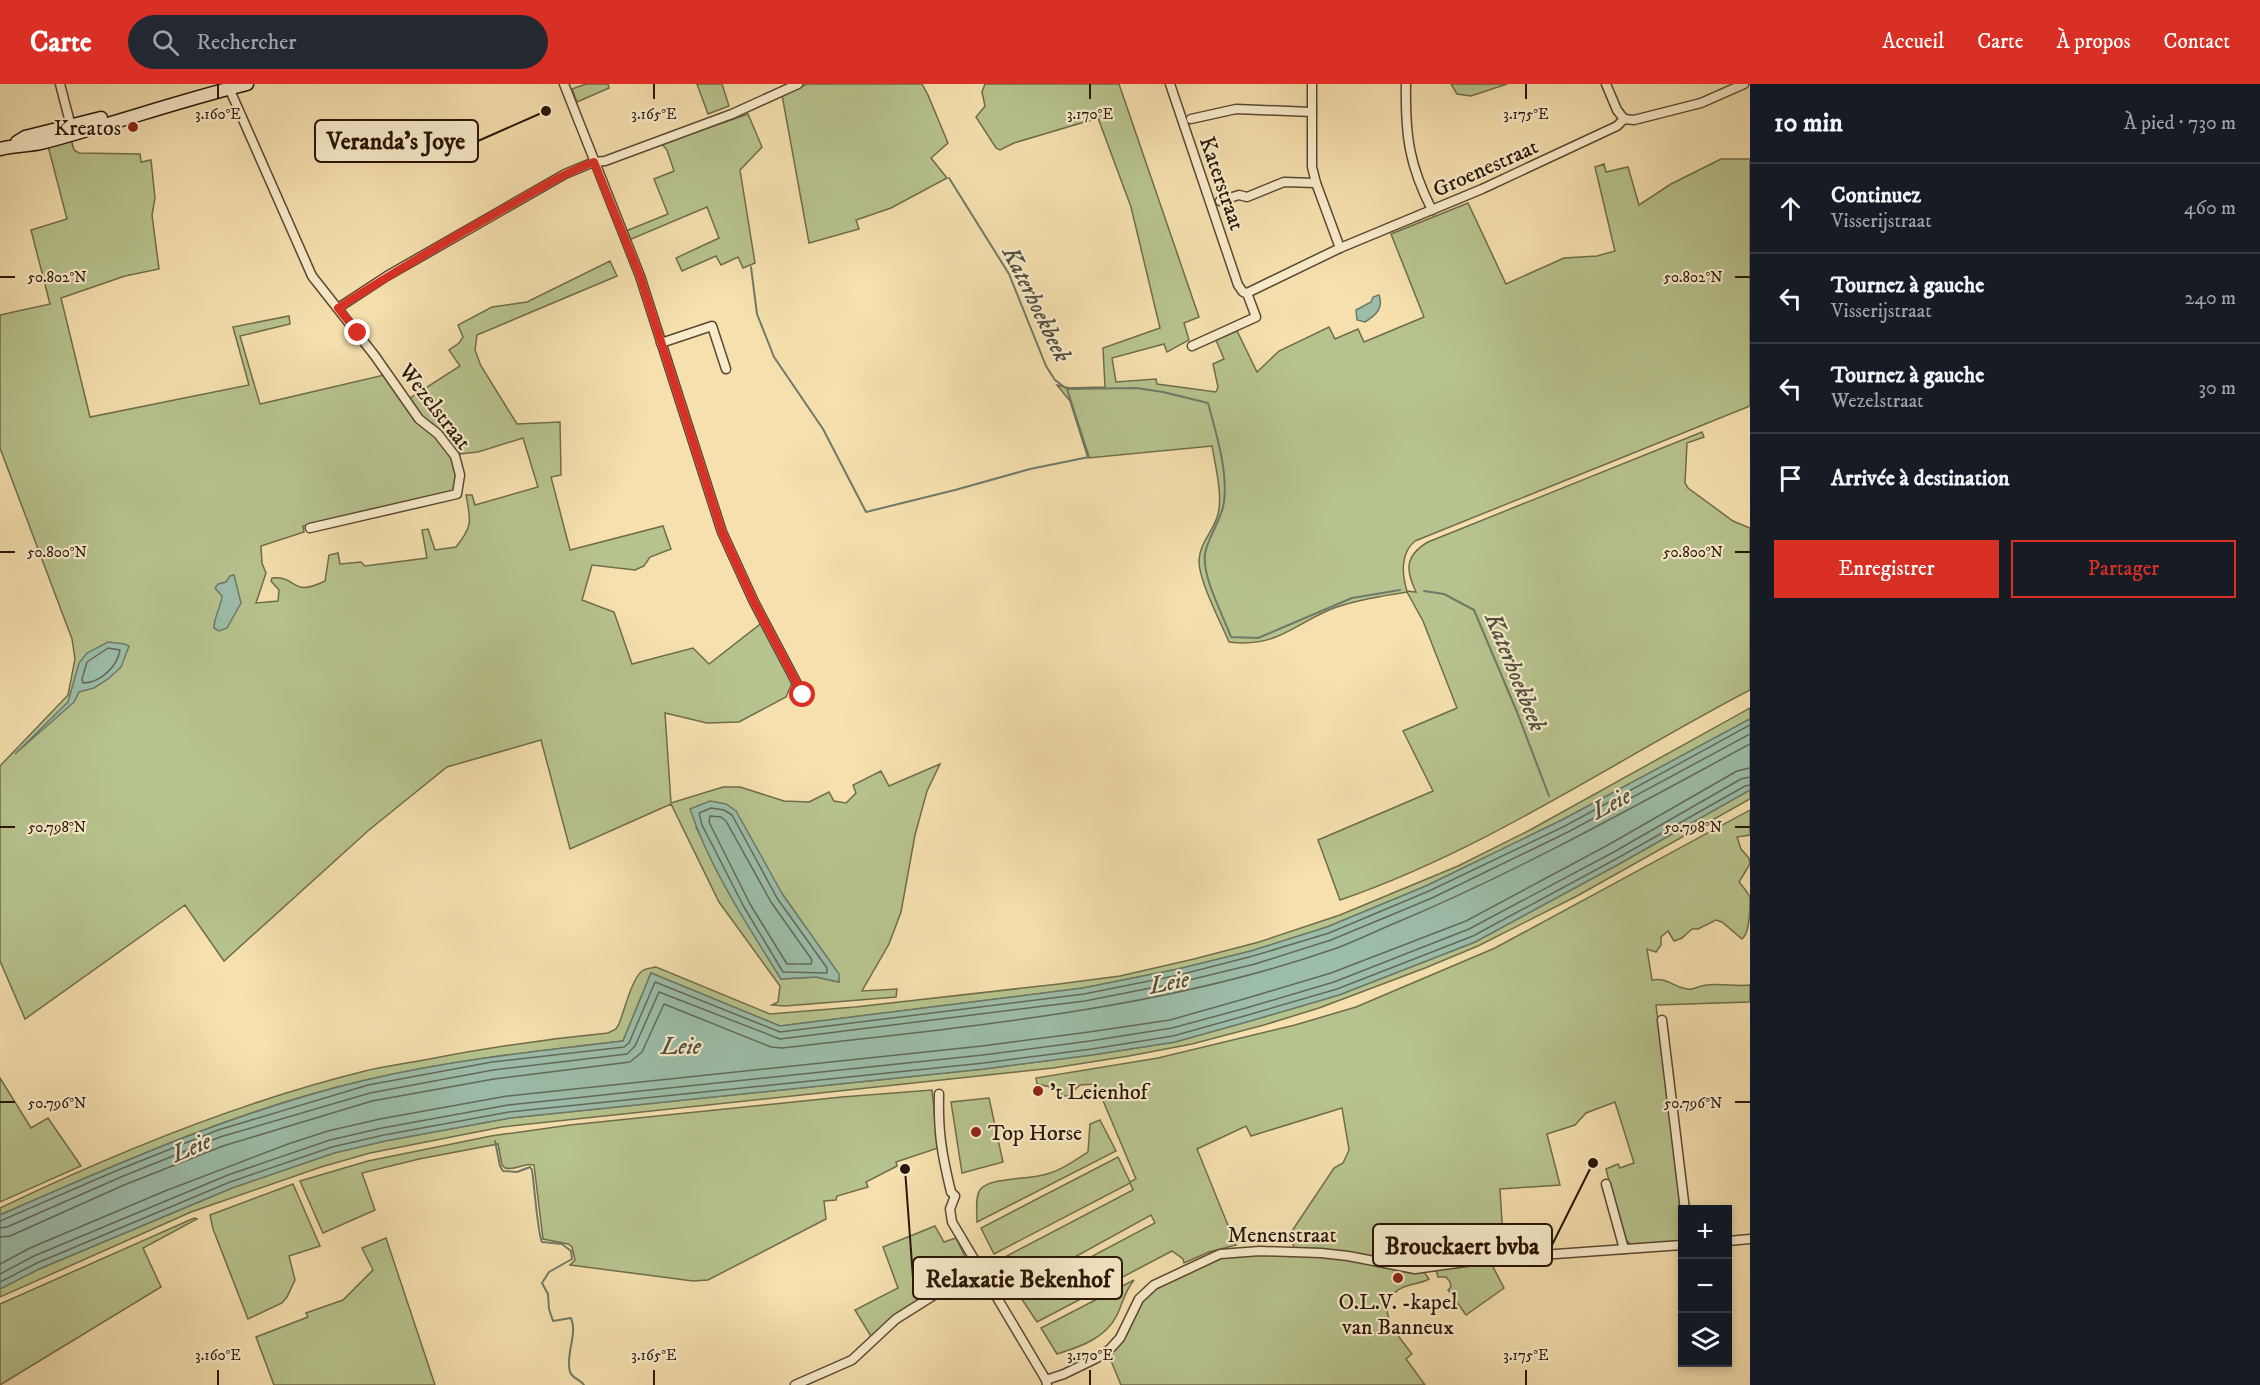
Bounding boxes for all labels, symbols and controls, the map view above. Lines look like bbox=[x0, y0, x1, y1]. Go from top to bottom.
search box bbox=[128, 15, 548, 69]
text: Carte bbox=[30, 25, 92, 60]
icon: search bbox=[149, 26, 182, 59]
text: Rechercher bbox=[197, 29, 297, 56]
text: Accueil bbox=[1882, 29, 1944, 55]
text: Carte bbox=[1977, 29, 2023, 55]
text: À propos bbox=[2056, 29, 2131, 55]
text: Contact bbox=[2164, 29, 2230, 55]
text: 3.160°E bbox=[195, 105, 241, 124]
text: 3.165°E bbox=[631, 105, 677, 124]
text: 3.170°E bbox=[1067, 105, 1113, 124]
text: 3.175°E bbox=[1503, 105, 1549, 124]
text: 10 min bbox=[1774, 107, 1843, 140]
text: À pied · 730 m bbox=[2124, 111, 2236, 136]
place label: Kreatos bbox=[54, 115, 121, 142]
marker: Kreatos bbox=[126, 120, 140, 134]
callout: Veranda's Joye bbox=[315, 120, 478, 162]
text: Veranda's Joye bbox=[326, 127, 465, 157]
street label: Katerstraat bbox=[1193, 133, 1250, 234]
street label: Groenestraat bbox=[1429, 133, 1542, 204]
text: Continuez bbox=[1831, 182, 1921, 209]
icon: ahead bbox=[1774, 192, 1807, 225]
text: 460 m bbox=[2184, 196, 2236, 221]
text: Visserijstraat bbox=[1831, 209, 1932, 234]
water label: Katerhoekbeek bbox=[995, 241, 1077, 367]
text: 50.802°N bbox=[27, 268, 87, 287]
text: 50.802°N bbox=[1663, 268, 1723, 287]
text: Tournez à gauche bbox=[1831, 272, 1984, 299]
icon: left bbox=[1774, 282, 1807, 315]
text: 240 m bbox=[2185, 286, 2236, 311]
text: Visserijstraat bbox=[1831, 299, 1932, 324]
route end bbox=[344, 319, 370, 345]
street label: Wezelstraat bbox=[392, 358, 477, 455]
text: Tournez à gauche bbox=[1831, 362, 1984, 389]
icon: left bbox=[1774, 372, 1807, 405]
text: 30 m bbox=[2198, 376, 2236, 401]
text: Wezelstraat bbox=[1831, 389, 1924, 414]
icon: arrive bbox=[1774, 462, 1807, 495]
text: Arrivée à destination bbox=[1831, 465, 2010, 492]
button: Enregistrer bbox=[1774, 540, 1999, 598]
button: Partager bbox=[2011, 540, 2236, 598]
text: 50.800°N bbox=[27, 543, 87, 562]
text: 50.800°N bbox=[1663, 543, 1723, 562]
water label: Katerhoekbeek bbox=[1477, 608, 1552, 736]
route start bbox=[789, 681, 815, 707]
water label: Leie bbox=[1585, 781, 1637, 827]
text: 50.798°N bbox=[28, 818, 86, 837]
text: 50.798°N bbox=[1664, 818, 1722, 837]
water label: Leie bbox=[1145, 964, 1192, 1002]
water label: Leie bbox=[659, 1032, 702, 1062]
place label: 't Leienhof bbox=[1050, 1079, 1152, 1106]
marker: 't Leienhof bbox=[1031, 1084, 1045, 1098]
text: 50.796°N bbox=[28, 1094, 86, 1113]
text: 50.796°N bbox=[1664, 1094, 1722, 1113]
place label: Top Horse bbox=[988, 1120, 1082, 1147]
marker: Top Horse bbox=[969, 1125, 983, 1139]
water label: Leie bbox=[165, 1126, 216, 1170]
map controls bbox=[1678, 1205, 1732, 1367]
button: + bbox=[1678, 1205, 1732, 1259]
street label: Menenstraat bbox=[1227, 1222, 1337, 1249]
callout: Brouckaert bvba bbox=[1373, 1224, 1552, 1266]
text: Brouckaert bvba bbox=[1385, 1232, 1540, 1262]
callout: Relaxatie Bekenhof bbox=[913, 1257, 1122, 1299]
button: − bbox=[1678, 1259, 1732, 1313]
text: Relaxatie Bekenhof bbox=[925, 1265, 1115, 1295]
marker: O.L.V. -kapel van Banneux bbox=[1391, 1271, 1405, 1285]
place label: O.L.V. -kapel van Banneux bbox=[1338, 1289, 1458, 1341]
button: layers bbox=[1678, 1313, 1732, 1367]
text: 3.160°E bbox=[195, 1346, 241, 1365]
text: 3.165°E bbox=[631, 1346, 677, 1365]
text: 3.170°E bbox=[1067, 1346, 1113, 1365]
text: 3.175°E bbox=[1503, 1346, 1549, 1365]

